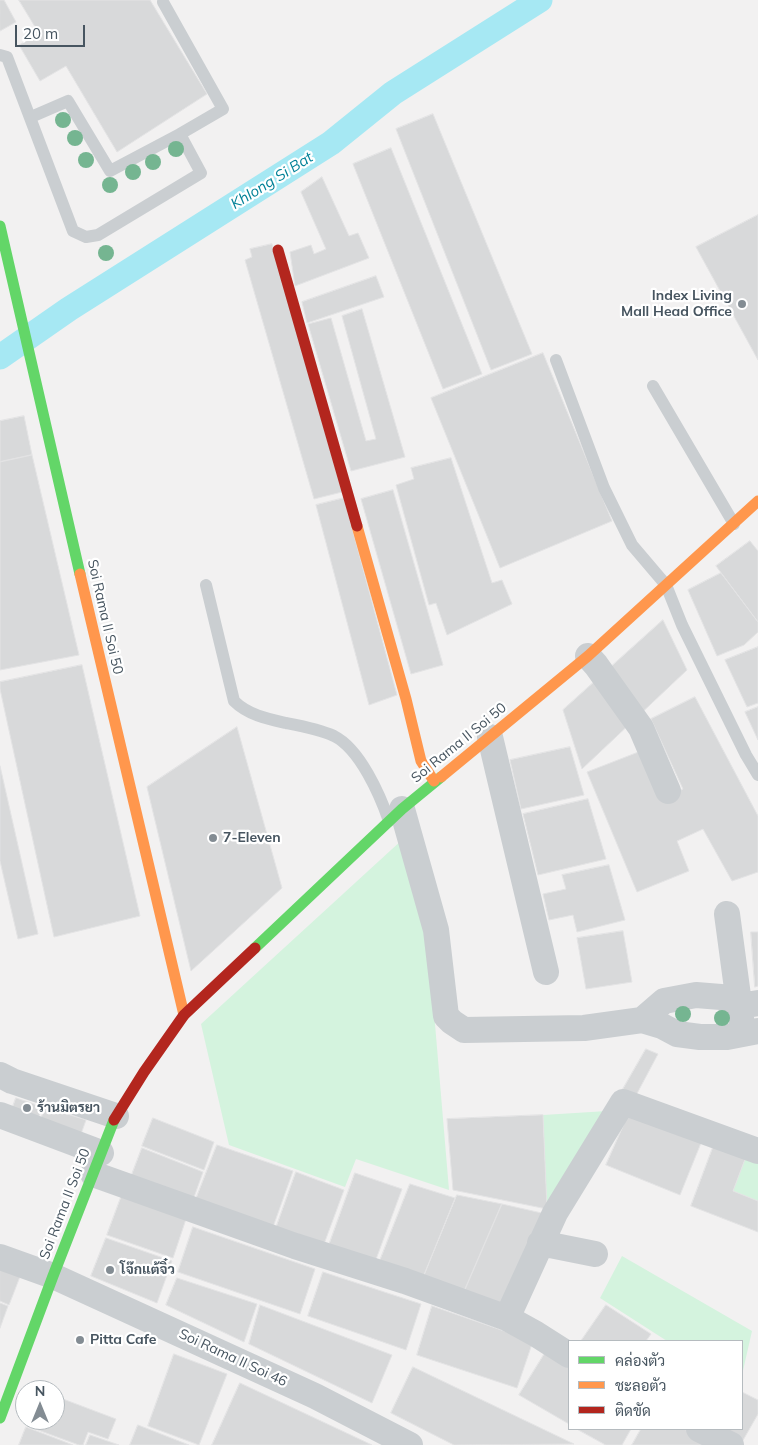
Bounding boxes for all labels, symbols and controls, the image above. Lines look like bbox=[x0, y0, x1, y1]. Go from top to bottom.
scale bar bbox=[18, 15, 88, 47]
text: 20 m bbox=[23, 24, 58, 43]
water label: Khlong Si Bat bbox=[228, 149, 316, 213]
place label: Index Living Mall Head Office bbox=[621, 288, 732, 321]
marker: Index Living Mall Head Office bbox=[736, 298, 748, 310]
street label: Soi Rama II Soi 50 bbox=[84, 558, 126, 676]
street label: Soi Rama II Soi 50 bbox=[408, 699, 510, 787]
place label: 7-Eleven bbox=[223, 830, 281, 846]
marker: 7-Eleven bbox=[207, 832, 219, 844]
place label: ร้านมิตรยา bbox=[37, 1100, 100, 1116]
marker: ร้านมิตรยา bbox=[21, 1102, 33, 1114]
street label: Soi Rama II Soi 50 bbox=[36, 1146, 94, 1262]
place label: โจ๊กแต้จิ๋ว bbox=[120, 1262, 175, 1278]
marker: โจ๊กแต้จิ๋ว bbox=[104, 1264, 116, 1276]
street label: Soi Rama II Soi 46 bbox=[176, 1326, 290, 1390]
place label: Pitta Cafe bbox=[90, 1332, 156, 1348]
marker: Pitta Cafe bbox=[74, 1334, 86, 1346]
legend bbox=[568, 1340, 743, 1430]
text: คล่องตัว bbox=[615, 1351, 665, 1370]
text: ชะลอตัว bbox=[615, 1376, 666, 1395]
north arrow bbox=[15, 1380, 65, 1430]
text: N bbox=[35, 1382, 45, 1400]
text: ติดขัด bbox=[615, 1401, 651, 1420]

